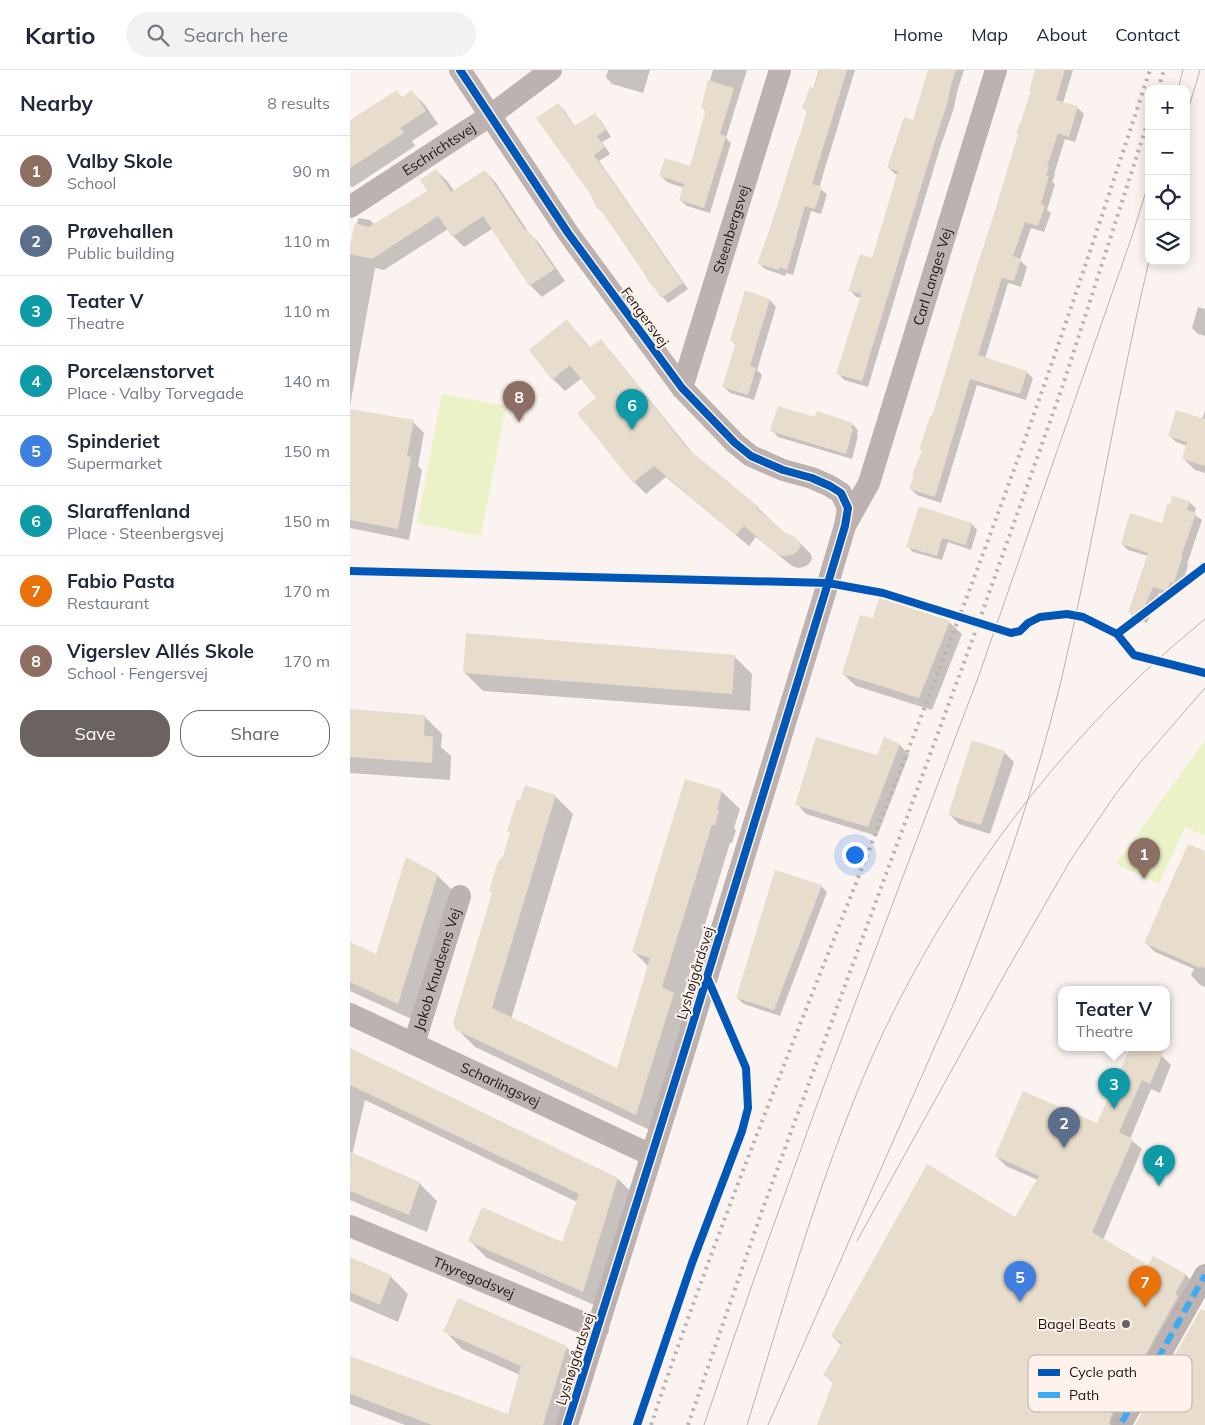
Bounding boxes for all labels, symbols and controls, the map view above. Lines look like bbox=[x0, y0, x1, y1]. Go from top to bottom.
search box bbox=[126, 12, 476, 57]
text: Kartio bbox=[25, 20, 96, 50]
icon: search bbox=[144, 21, 172, 49]
text: Search here bbox=[184, 23, 288, 47]
text: Home bbox=[893, 23, 943, 46]
text: Map bbox=[971, 23, 1008, 46]
text: About bbox=[1036, 23, 1087, 46]
text: Contact bbox=[1115, 23, 1180, 46]
map controls bbox=[1145, 85, 1190, 265]
button: + bbox=[1145, 85, 1190, 130]
text: Nearby bbox=[20, 90, 93, 116]
text: 8 results bbox=[267, 93, 330, 113]
street label: Eschrichtsvej bbox=[399, 119, 479, 180]
button: − bbox=[1145, 130, 1190, 175]
text: Valby Skole bbox=[67, 149, 173, 173]
text: 1 bbox=[31, 161, 41, 181]
text: 90 m bbox=[293, 161, 330, 181]
text: School bbox=[67, 173, 116, 193]
button: locate bbox=[1145, 175, 1190, 220]
street label: Steenbergsvej bbox=[709, 183, 753, 276]
text: Prøvehallen bbox=[67, 219, 173, 243]
button: layers bbox=[1145, 220, 1190, 265]
street label: Carl Langes Vej bbox=[909, 226, 956, 328]
text: 2 bbox=[31, 231, 41, 251]
text: 110 m bbox=[283, 231, 330, 251]
text: Public building bbox=[67, 243, 175, 263]
street label: Fengersvej bbox=[617, 284, 673, 350]
text: Teater V bbox=[67, 289, 143, 313]
text: 3 bbox=[31, 301, 41, 321]
text: 110 m bbox=[283, 301, 330, 321]
text: Theatre bbox=[67, 313, 124, 333]
text: Porcelænstorvet bbox=[67, 359, 214, 383]
text: 4 bbox=[31, 371, 41, 391]
text: 140 m bbox=[283, 371, 330, 391]
pin: 8 bbox=[503, 381, 535, 422]
text: Place · Valby Torvegade bbox=[67, 383, 244, 403]
pin: 6 bbox=[616, 389, 648, 430]
text: Spinderiet bbox=[67, 429, 160, 453]
text: 5 bbox=[31, 441, 41, 461]
text: 150 m bbox=[283, 441, 330, 461]
text: Supermarket bbox=[67, 453, 162, 473]
text: Slaraffenland bbox=[67, 499, 190, 523]
text: 6 bbox=[31, 511, 41, 531]
text: 150 m bbox=[283, 511, 330, 531]
text: Place · Steenbergsvej bbox=[67, 523, 224, 543]
text: Fabio Pasta bbox=[67, 569, 175, 593]
text: 7 bbox=[31, 581, 41, 601]
text: 170 m bbox=[283, 581, 330, 601]
text: Restaurant bbox=[67, 593, 149, 613]
text: Vigerslev Allés Skole bbox=[67, 639, 254, 663]
text: 8 bbox=[31, 651, 41, 671]
text: 170 m bbox=[283, 651, 330, 671]
text: School · Fengersvej bbox=[67, 663, 208, 683]
button: Save bbox=[20, 710, 170, 757]
button: Share bbox=[180, 710, 330, 757]
pin: 1 bbox=[1128, 838, 1160, 879]
your location bbox=[842, 842, 868, 868]
street label: Jakob Knudsens Vej bbox=[410, 906, 465, 1033]
street label: Lyshøjgårdsvej bbox=[672, 924, 718, 1022]
popup bbox=[1058, 986, 1170, 1051]
text: Teater V bbox=[1076, 997, 1152, 1021]
text: Theatre bbox=[1076, 1021, 1133, 1041]
street label: Scharlingsvej bbox=[458, 1058, 543, 1111]
pin: 3 bbox=[1098, 1068, 1130, 1109]
pin: 2 bbox=[1048, 1107, 1080, 1148]
pin: 4 bbox=[1143, 1145, 1175, 1186]
street label: Thyregodsvej bbox=[430, 1252, 517, 1302]
pin: 5 bbox=[1004, 1261, 1036, 1302]
pin: 7 bbox=[1129, 1266, 1161, 1307]
street label: Lyshøjgårdsvej bbox=[552, 1311, 598, 1407]
place label: Bagel Beats bbox=[1038, 1315, 1116, 1333]
marker: Bagel Beats bbox=[1120, 1318, 1132, 1330]
legend bbox=[1028, 1355, 1192, 1412]
text: Cycle path bbox=[1069, 1363, 1137, 1381]
text: Path bbox=[1069, 1386, 1099, 1404]

